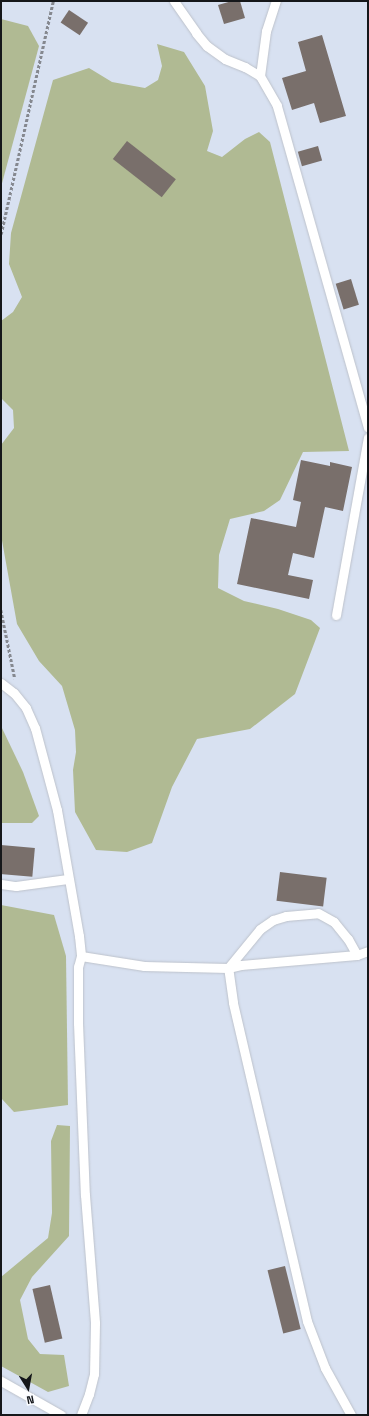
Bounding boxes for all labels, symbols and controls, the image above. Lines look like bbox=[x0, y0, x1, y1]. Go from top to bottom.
north arrow bbox=[8, 1368, 48, 1408]
text: N bbox=[25, 1392, 35, 1407]

